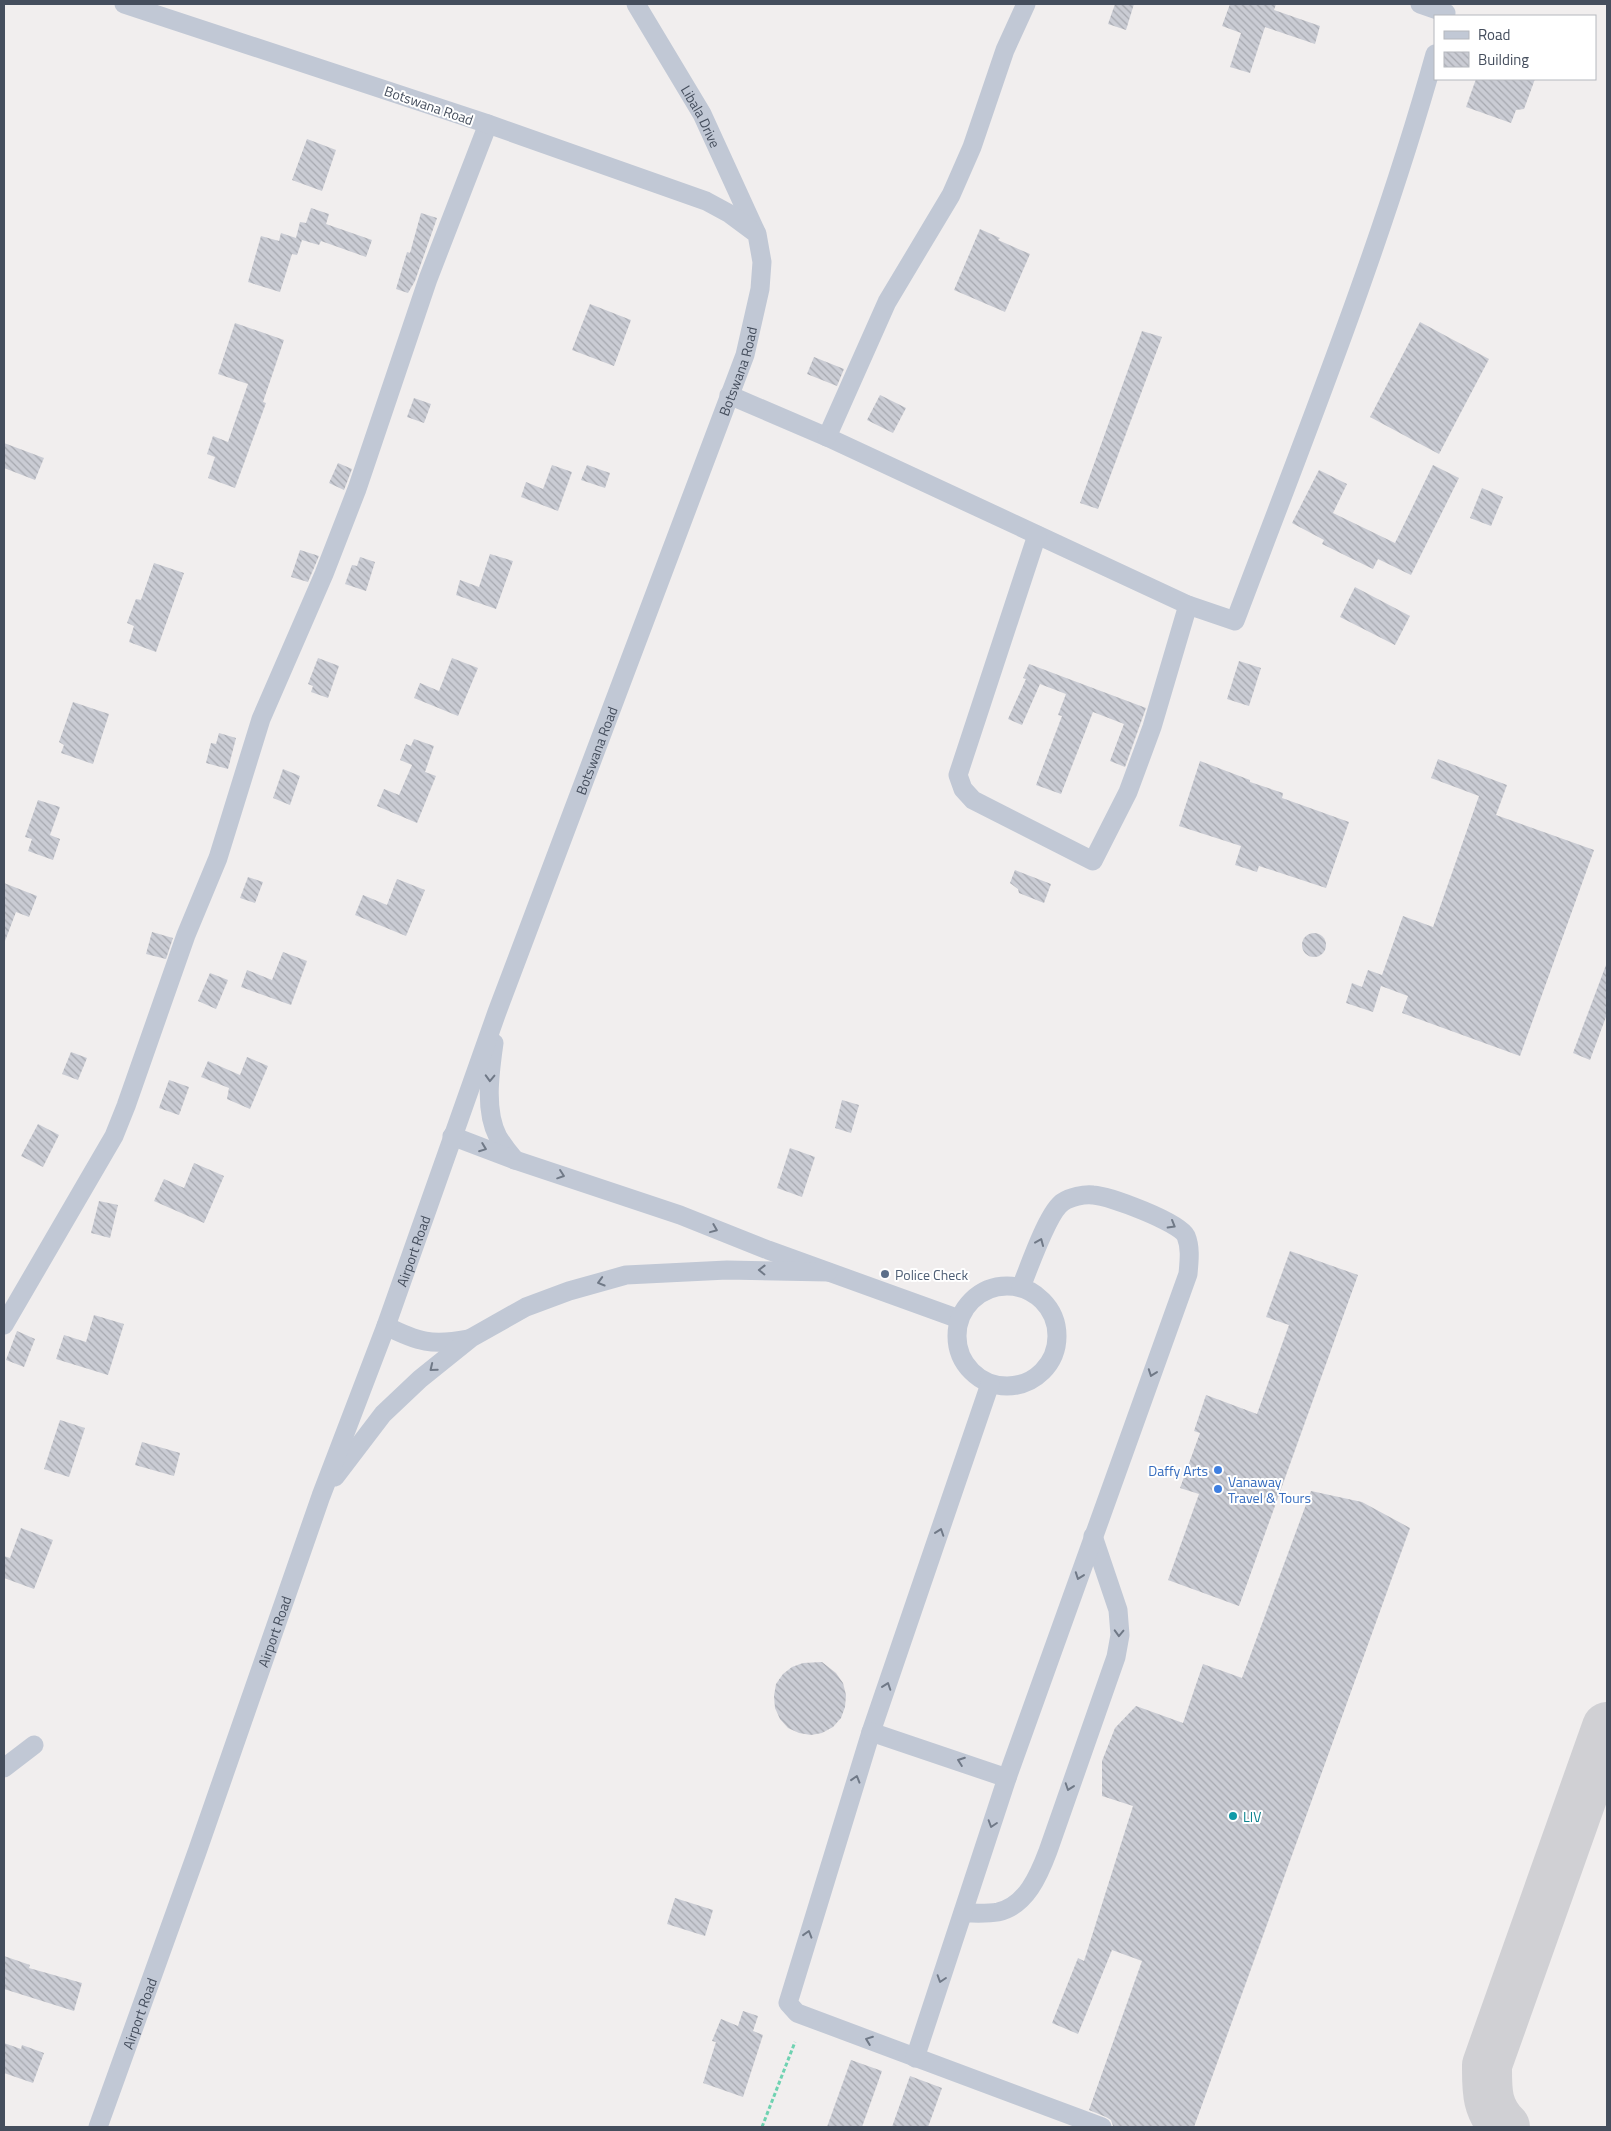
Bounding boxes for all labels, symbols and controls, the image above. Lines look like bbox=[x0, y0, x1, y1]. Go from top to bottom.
legend bbox=[1434, 15, 1596, 80]
text: Road bbox=[1478, 23, 1510, 46]
text: Building bbox=[1478, 48, 1529, 71]
street label: Botswana Road bbox=[382, 80, 476, 130]
street label: Libala Drive bbox=[676, 81, 726, 151]
street label: Botswana Road bbox=[713, 324, 762, 419]
street label: Botswana Road bbox=[570, 703, 622, 798]
one-way arrow bbox=[485, 1074, 496, 1082]
one-way arrow bbox=[478, 1142, 487, 1153]
one-way arrow bbox=[556, 1169, 565, 1179]
street label: Airport Road bbox=[390, 1212, 435, 1289]
one-way arrow bbox=[1166, 1218, 1175, 1228]
one-way arrow bbox=[709, 1223, 718, 1233]
one-way arrow bbox=[1034, 1238, 1045, 1247]
place label: Police Check bbox=[895, 1264, 968, 1285]
one-way arrow bbox=[758, 1265, 766, 1275]
marker: Police Check bbox=[879, 1268, 891, 1280]
one-way arrow bbox=[597, 1277, 605, 1287]
one-way arrow bbox=[430, 1363, 439, 1371]
one-way arrow bbox=[1148, 1369, 1158, 1377]
place label: Daffy Arts bbox=[1148, 1460, 1208, 1481]
marker: Daffy Arts bbox=[1212, 1464, 1224, 1476]
place label: Vanaway Travel & Tours bbox=[1228, 1471, 1311, 1508]
marker: Vanaway Travel & Tours bbox=[1212, 1483, 1224, 1495]
one-way arrow bbox=[934, 1528, 944, 1537]
one-way arrow bbox=[1075, 1571, 1085, 1579]
street label: Airport Road bbox=[252, 1593, 296, 1670]
one-way arrow bbox=[1114, 1630, 1124, 1638]
one-way arrow bbox=[881, 1682, 891, 1690]
one-way arrow bbox=[957, 1757, 966, 1767]
one-way arrow bbox=[851, 1776, 861, 1784]
one-way arrow bbox=[1065, 1783, 1075, 1791]
place label: LIV bbox=[1243, 1806, 1261, 1827]
marker: LIV bbox=[1227, 1810, 1239, 1822]
one-way arrow bbox=[988, 1820, 998, 1828]
one-way arrow bbox=[802, 1931, 812, 1939]
one-way arrow bbox=[937, 1974, 947, 1982]
street label: Airport Road bbox=[117, 1975, 161, 2052]
one-way arrow bbox=[865, 2036, 874, 2046]

